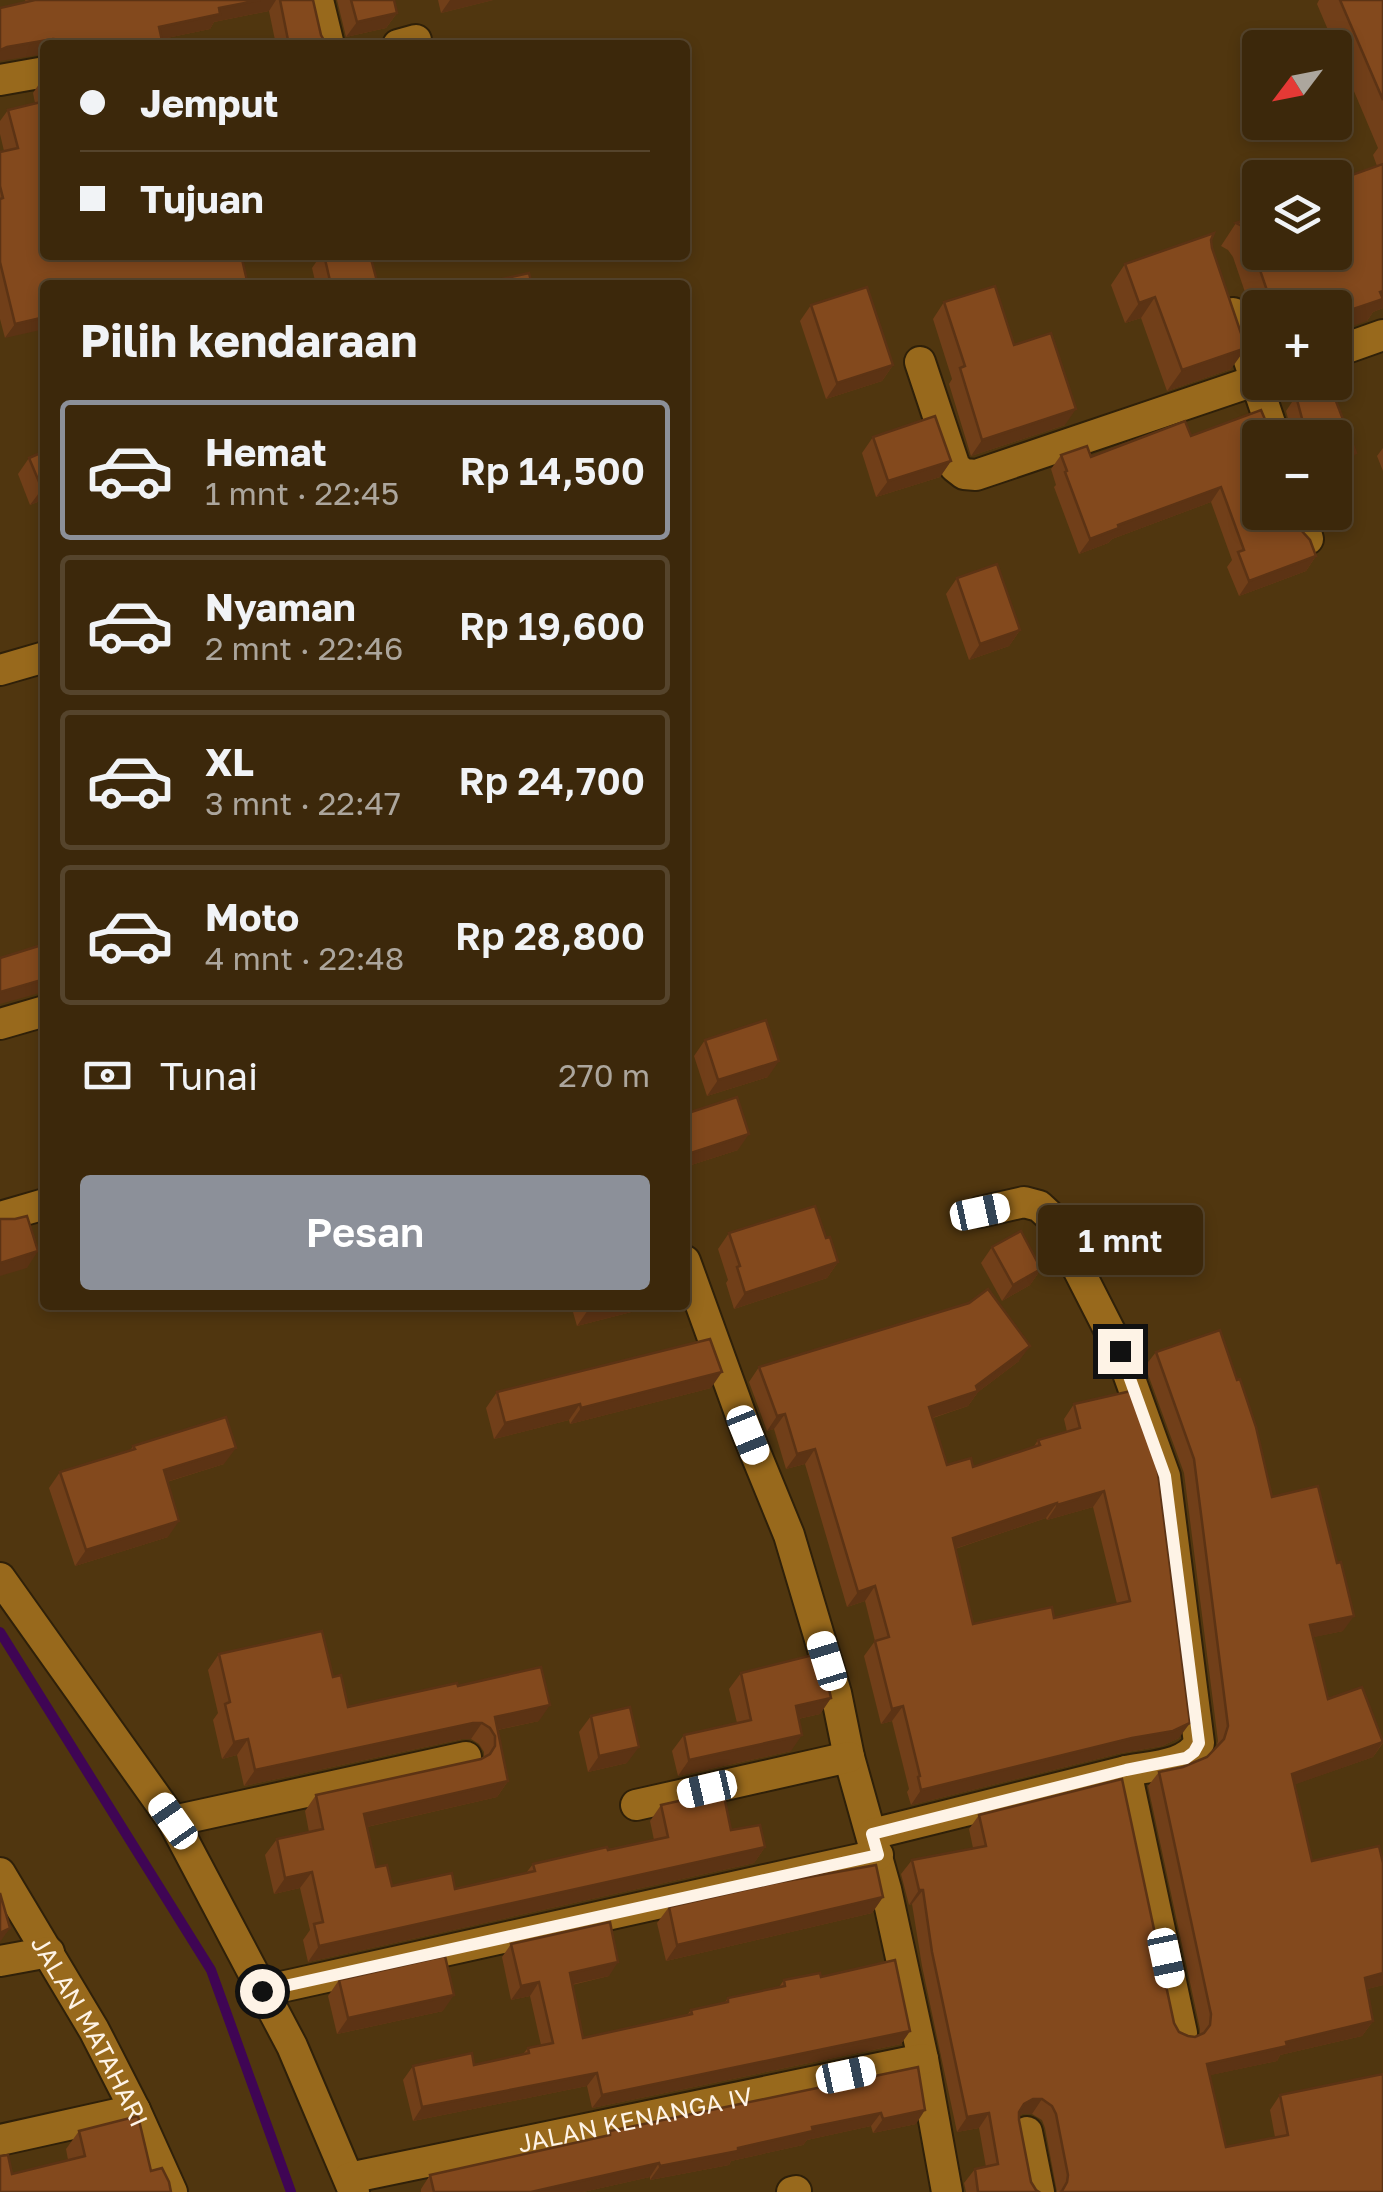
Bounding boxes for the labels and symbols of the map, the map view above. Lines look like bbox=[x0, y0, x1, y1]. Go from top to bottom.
north arrow bbox=[1242, 30, 1352, 140]
car bbox=[948, 1191, 1012, 1233]
callout: 1 mnt bbox=[1038, 1206, 1202, 1276]
route end bbox=[1098, 1329, 1143, 1374]
car bbox=[723, 1402, 773, 1468]
car bbox=[804, 1628, 850, 1694]
car bbox=[674, 1768, 740, 1810]
car bbox=[144, 1788, 202, 1854]
car bbox=[1145, 1926, 1187, 1990]
street label: JALAN MATAHARI bbox=[25, 1929, 156, 2131]
route start bbox=[240, 1969, 285, 2014]
car bbox=[814, 2054, 878, 2096]
street label: JALAN KENANGA IV bbox=[515, 2079, 755, 2158]

